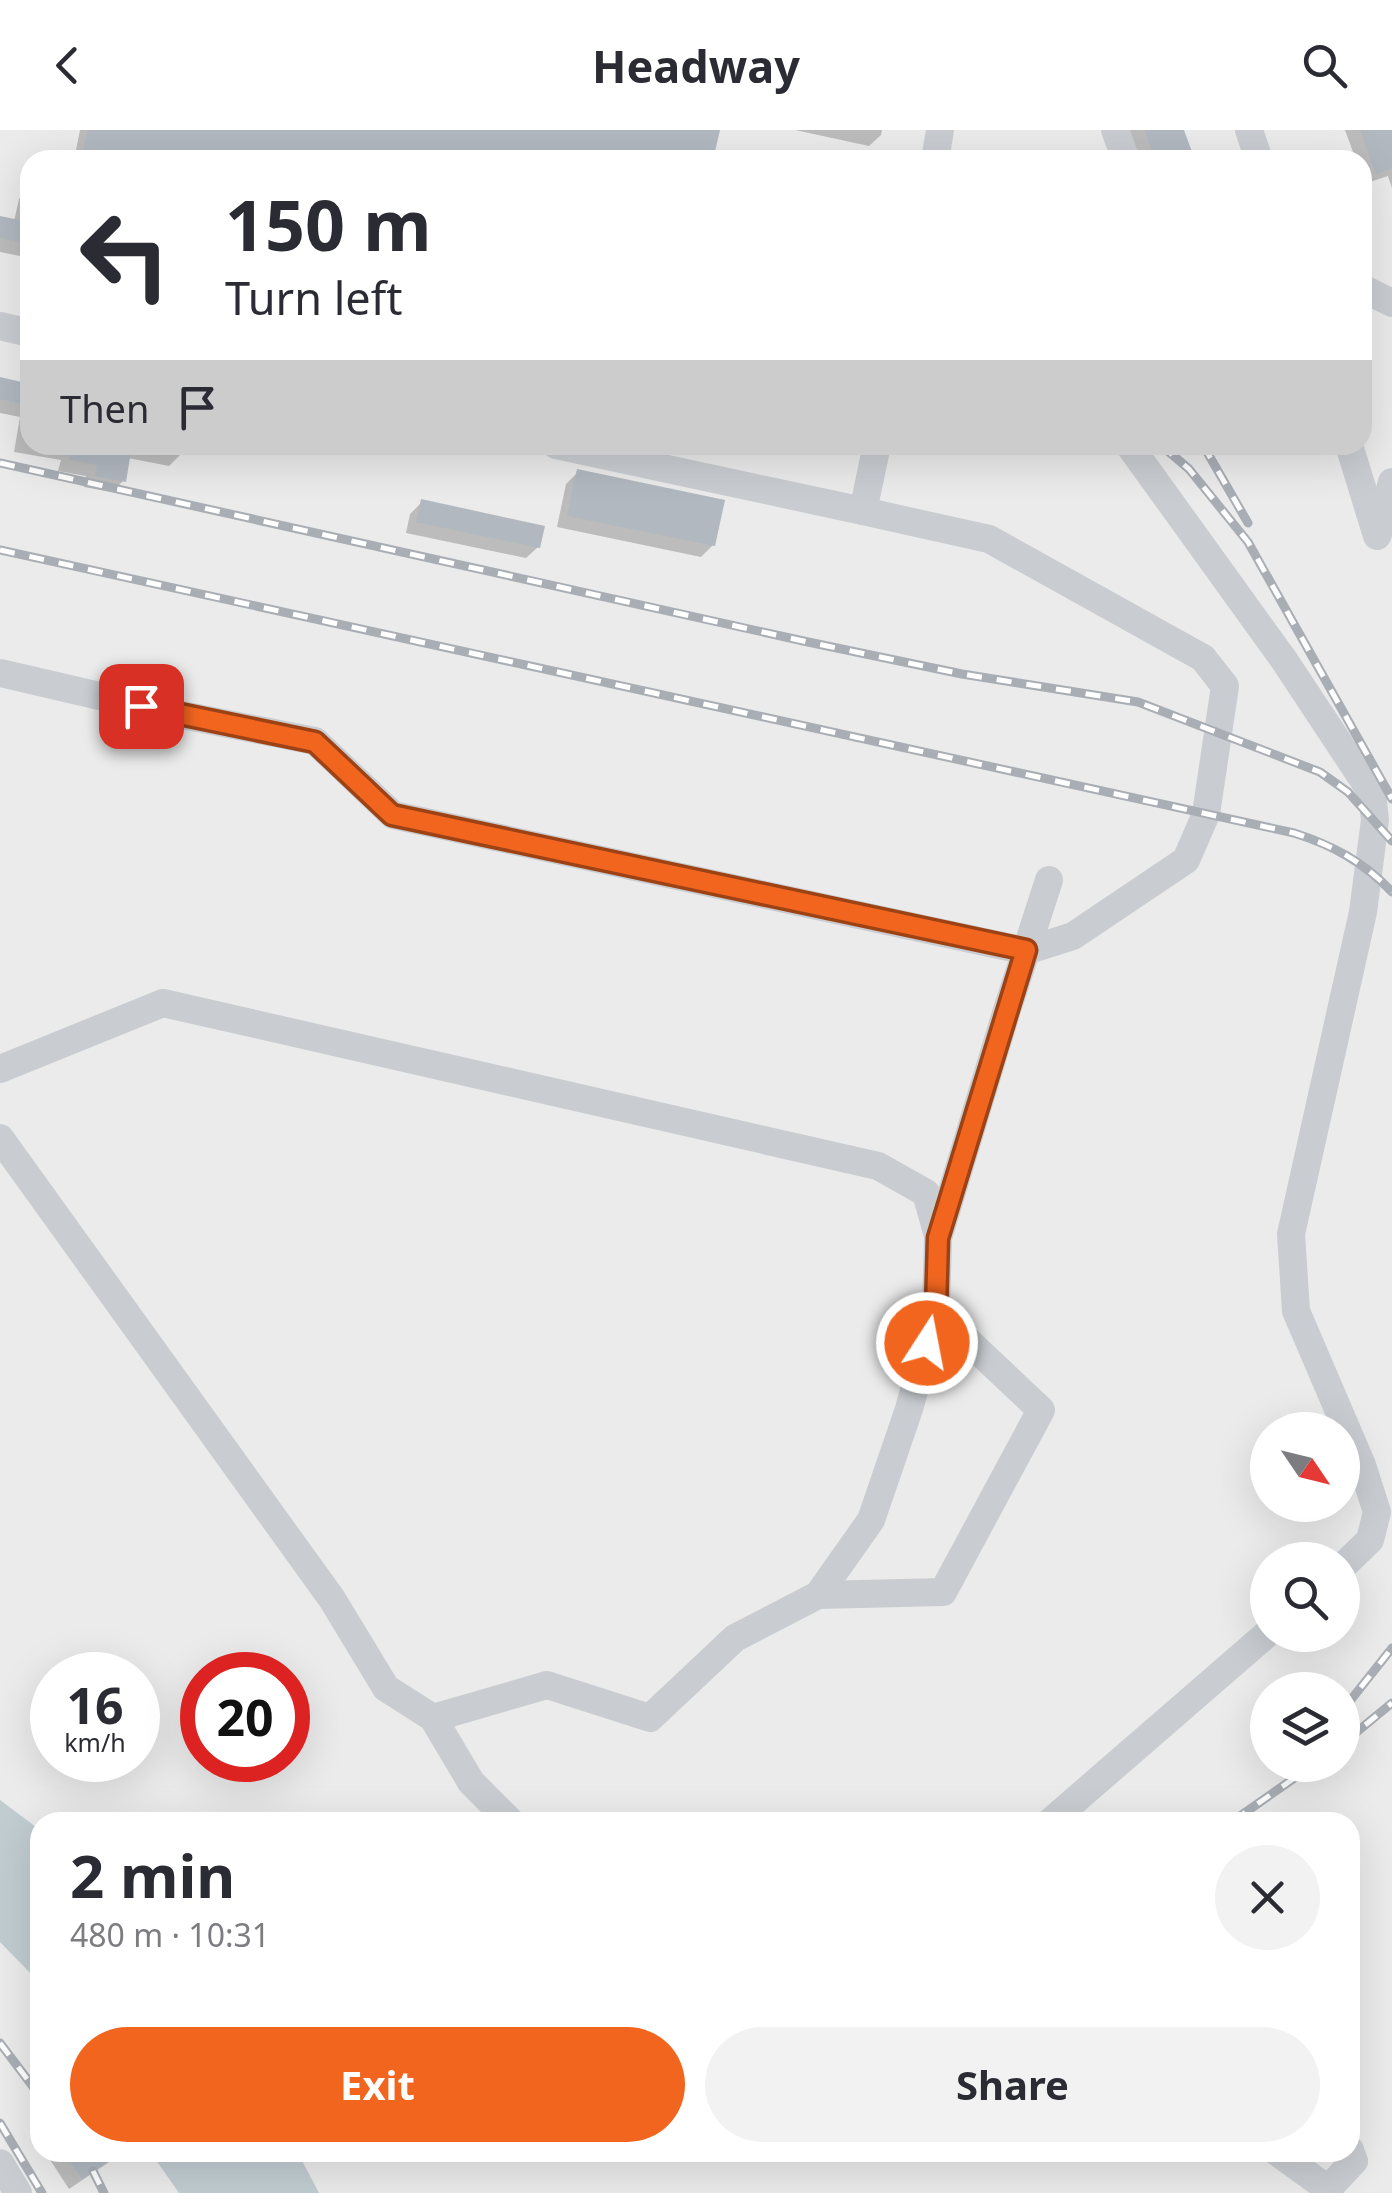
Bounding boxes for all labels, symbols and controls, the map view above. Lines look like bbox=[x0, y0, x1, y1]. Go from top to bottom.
text: Headway bbox=[592, 35, 800, 96]
icon: back bbox=[40, 38, 95, 93]
icon: search bbox=[1297, 38, 1352, 93]
text: 150 m bbox=[225, 176, 432, 272]
icon: left bbox=[60, 190, 190, 320]
text: Turn left bbox=[225, 267, 402, 328]
icon: arrive bbox=[170, 380, 225, 435]
text: Then bbox=[60, 382, 150, 434]
pin bbox=[99, 664, 184, 749]
icon: arrive bbox=[114, 679, 169, 734]
position arrow bbox=[875, 1291, 979, 1395]
north arrow bbox=[1250, 1412, 1360, 1522]
map controls bbox=[1250, 1412, 1360, 1782]
button: search bbox=[1250, 1542, 1360, 1652]
speed limit sign: 20 bbox=[180, 1652, 310, 1782]
text: 16 bbox=[66, 1671, 124, 1739]
button: layers bbox=[1250, 1672, 1360, 1782]
text: km/h bbox=[64, 1725, 126, 1759]
text: 2 min bbox=[70, 1834, 235, 1916]
button: close bbox=[1215, 1845, 1320, 1950]
text: 480 m · 10:31 bbox=[70, 1913, 270, 1956]
button: Exit bbox=[70, 2027, 685, 2142]
button: Share bbox=[705, 2027, 1320, 2142]

